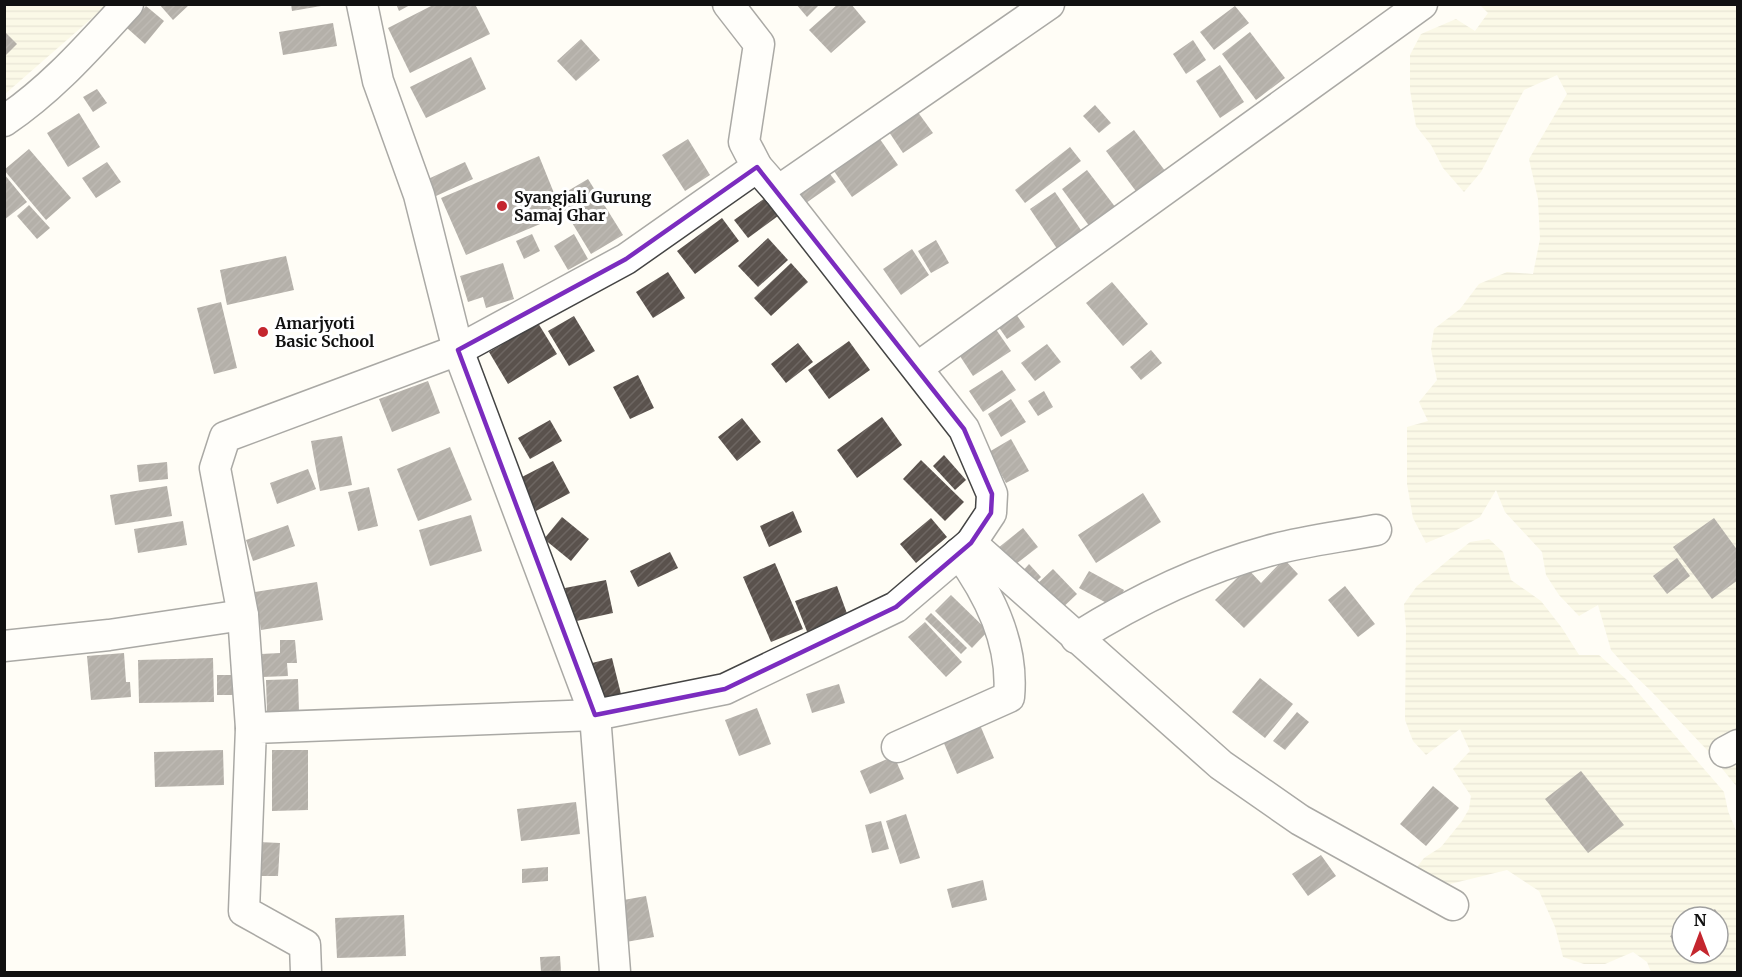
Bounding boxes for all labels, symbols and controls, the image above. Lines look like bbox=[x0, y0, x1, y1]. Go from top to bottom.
place label: Syangjali Gurung Samaj Ghar bbox=[514, 187, 651, 225]
marker: Syangjali Gurung Samaj Ghar bbox=[495, 199, 509, 213]
place label: Amarjyoti Basic School bbox=[274, 313, 374, 351]
marker: Amarjyoti Basic School bbox=[256, 325, 270, 339]
north arrow bbox=[1670, 905, 1730, 965]
text: N bbox=[1694, 910, 1707, 930]

